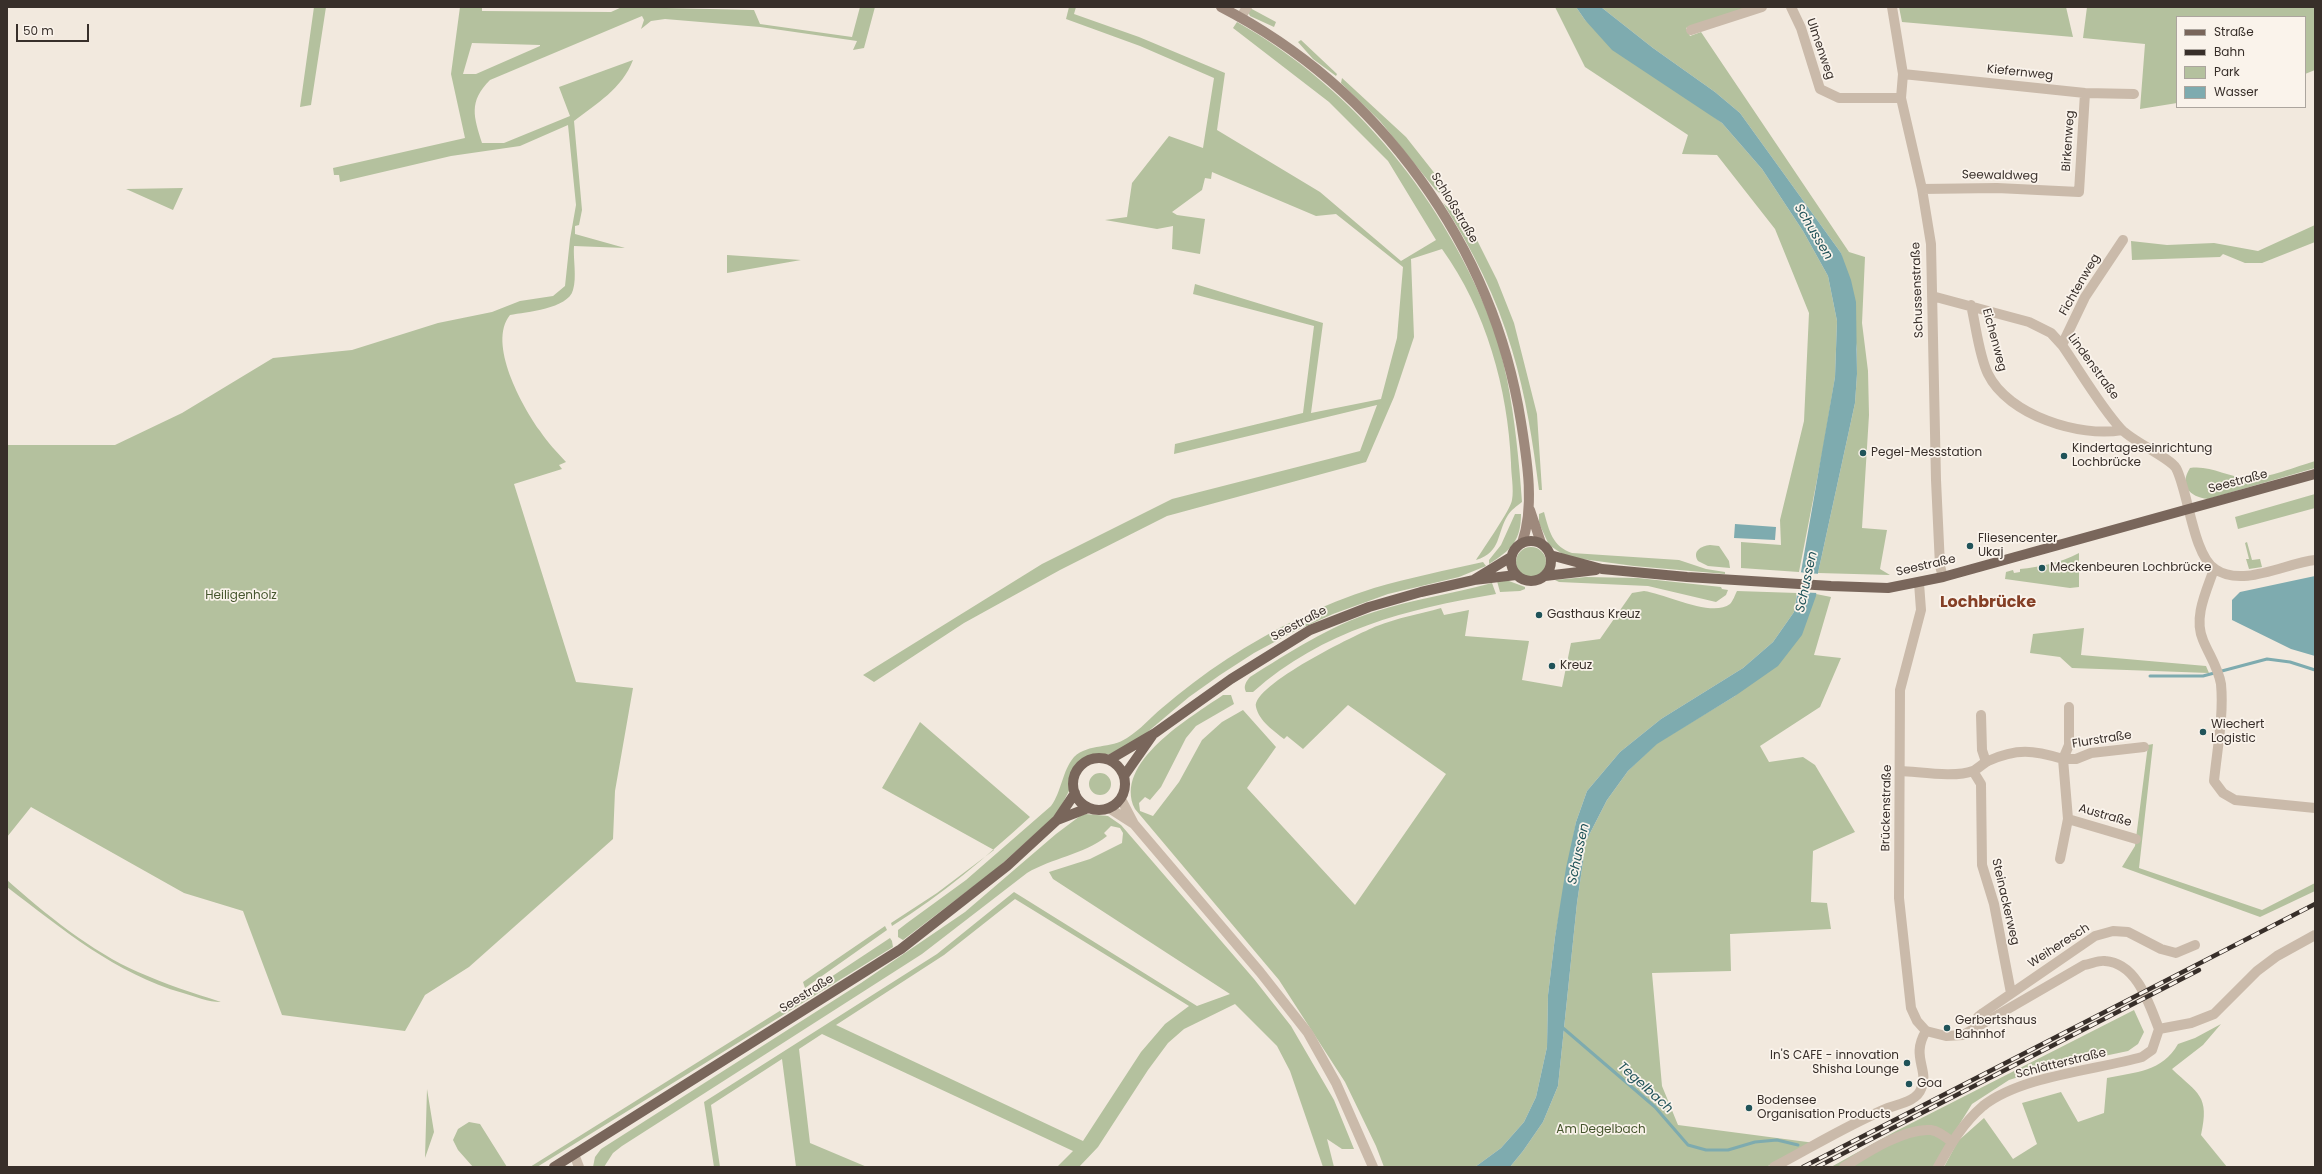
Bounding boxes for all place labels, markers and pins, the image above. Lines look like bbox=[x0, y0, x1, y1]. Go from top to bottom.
place label: Kindertageseinrichtung Lochbrücke bbox=[2072, 442, 2212, 470]
place label: Pegel-Messstation bbox=[1871, 446, 1982, 460]
marker: Pegel-Messstation bbox=[1858, 448, 1868, 458]
marker: Kindertageseinrichtung Lochbrücke bbox=[2059, 451, 2069, 461]
place label: Fliesencenter Ukaj bbox=[1978, 532, 2057, 560]
marker: Fliesencenter Ukaj bbox=[1965, 541, 1975, 551]
place label: Meckenbeuren Lochbrücke bbox=[2050, 561, 2211, 575]
marker: Meckenbeuren Lochbrücke bbox=[2037, 563, 2047, 573]
place label: Gasthaus Kreuz bbox=[1547, 608, 1640, 622]
marker: Gasthaus Kreuz bbox=[1534, 610, 1544, 620]
place label: Kreuz bbox=[1560, 659, 1592, 673]
marker: Kreuz bbox=[1547, 661, 1557, 671]
place label: Wiechert Logistic bbox=[2211, 718, 2264, 746]
marker: Wiechert Logistic bbox=[2198, 727, 2208, 737]
place label: Gerbertshaus Bahnhof bbox=[1955, 1014, 2037, 1042]
marker: Gerbertshaus Bahnhof bbox=[1942, 1023, 1952, 1033]
place label: In'S CAFE - innovation Shisha Lounge bbox=[1770, 1049, 1899, 1077]
marker: In'S CAFE - innovation Shisha Lounge bbox=[1902, 1058, 1912, 1068]
place label: Goa bbox=[1917, 1077, 1942, 1091]
marker: Goa bbox=[1904, 1079, 1914, 1089]
place label: Bodensee Organisation Products bbox=[1757, 1094, 1891, 1122]
marker: Bodensee Organisation Products bbox=[1744, 1103, 1754, 1113]

